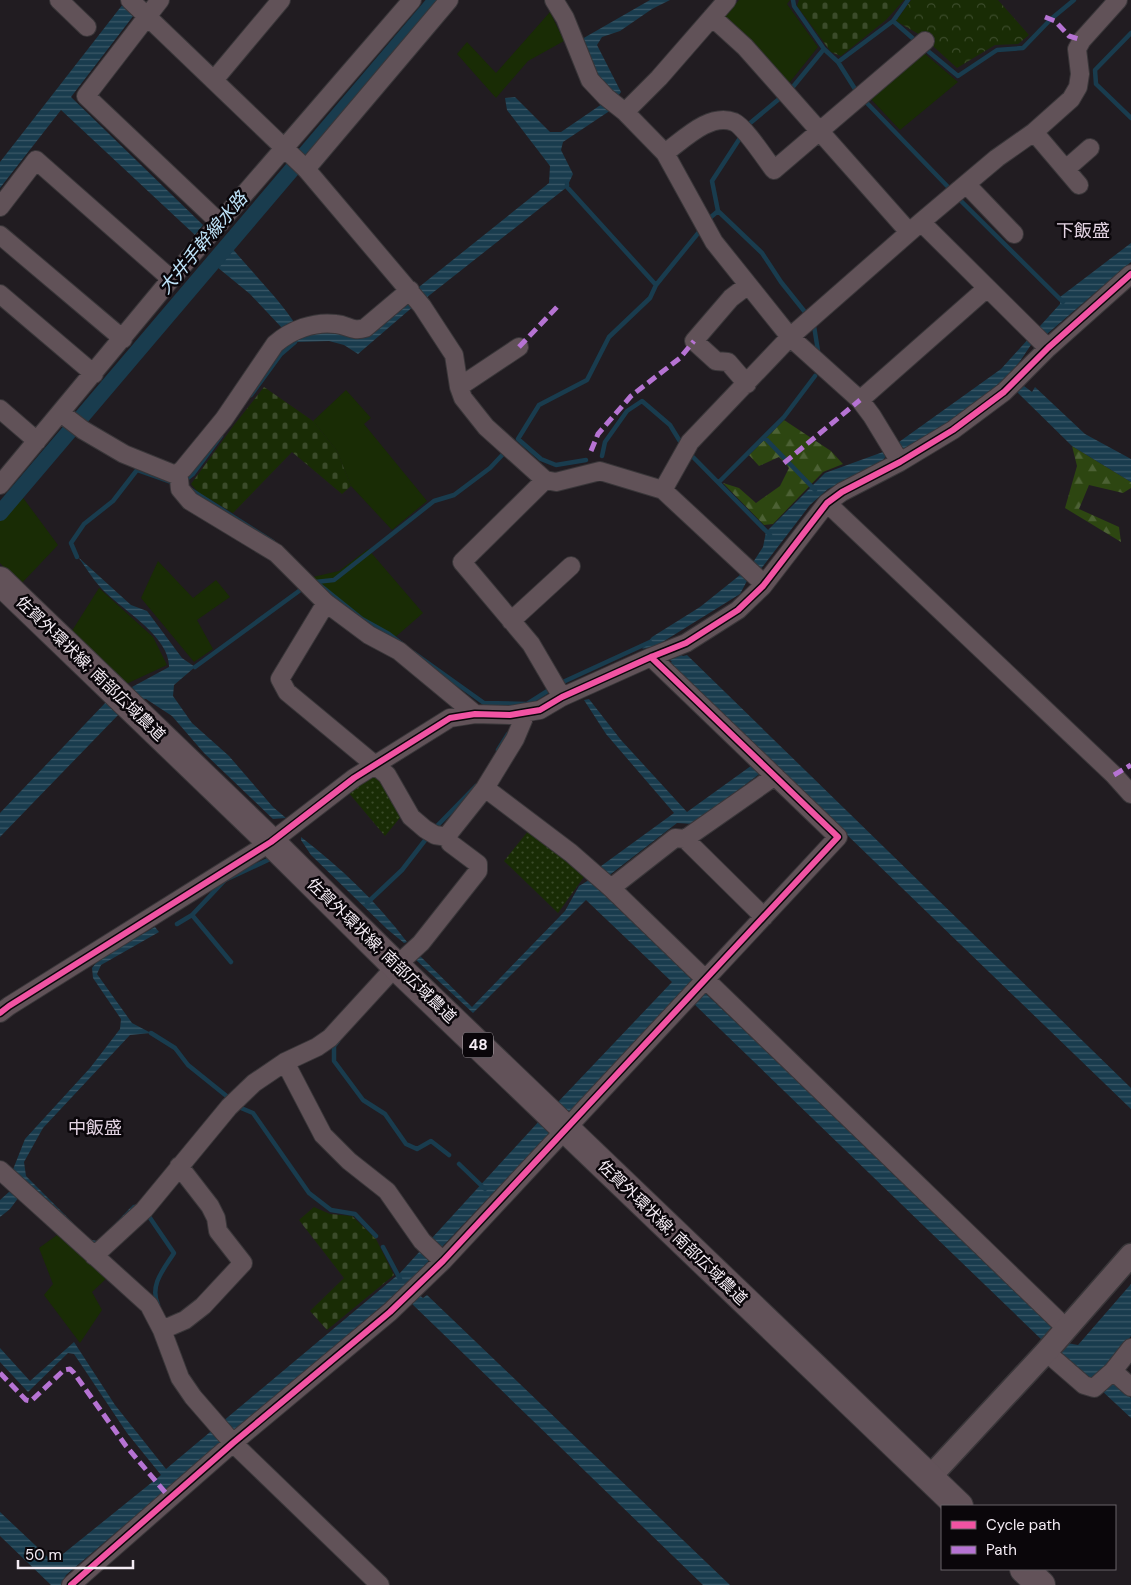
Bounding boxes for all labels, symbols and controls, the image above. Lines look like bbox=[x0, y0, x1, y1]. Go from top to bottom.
water label: 大井手幹線水路 bbox=[153, 185, 254, 299]
district label: 下飯盛 bbox=[1056, 219, 1110, 243]
street label: 佐賀外環状線; 南部広域農道 bbox=[11, 591, 170, 745]
street label: 佐賀外環状線; 南部広域農道 bbox=[302, 873, 461, 1027]
road number: 48 bbox=[463, 1032, 493, 1058]
district label: 中飯盛 bbox=[68, 1116, 122, 1140]
street label: 佐賀外環状線; 南部広域農道 bbox=[593, 1155, 752, 1309]
legend bbox=[941, 1505, 1116, 1570]
text: Cycle path bbox=[986, 1515, 1061, 1535]
scale bar bbox=[18, 1538, 132, 1570]
text: Path bbox=[986, 1540, 1017, 1560]
text: 50 m bbox=[25, 1545, 62, 1565]

